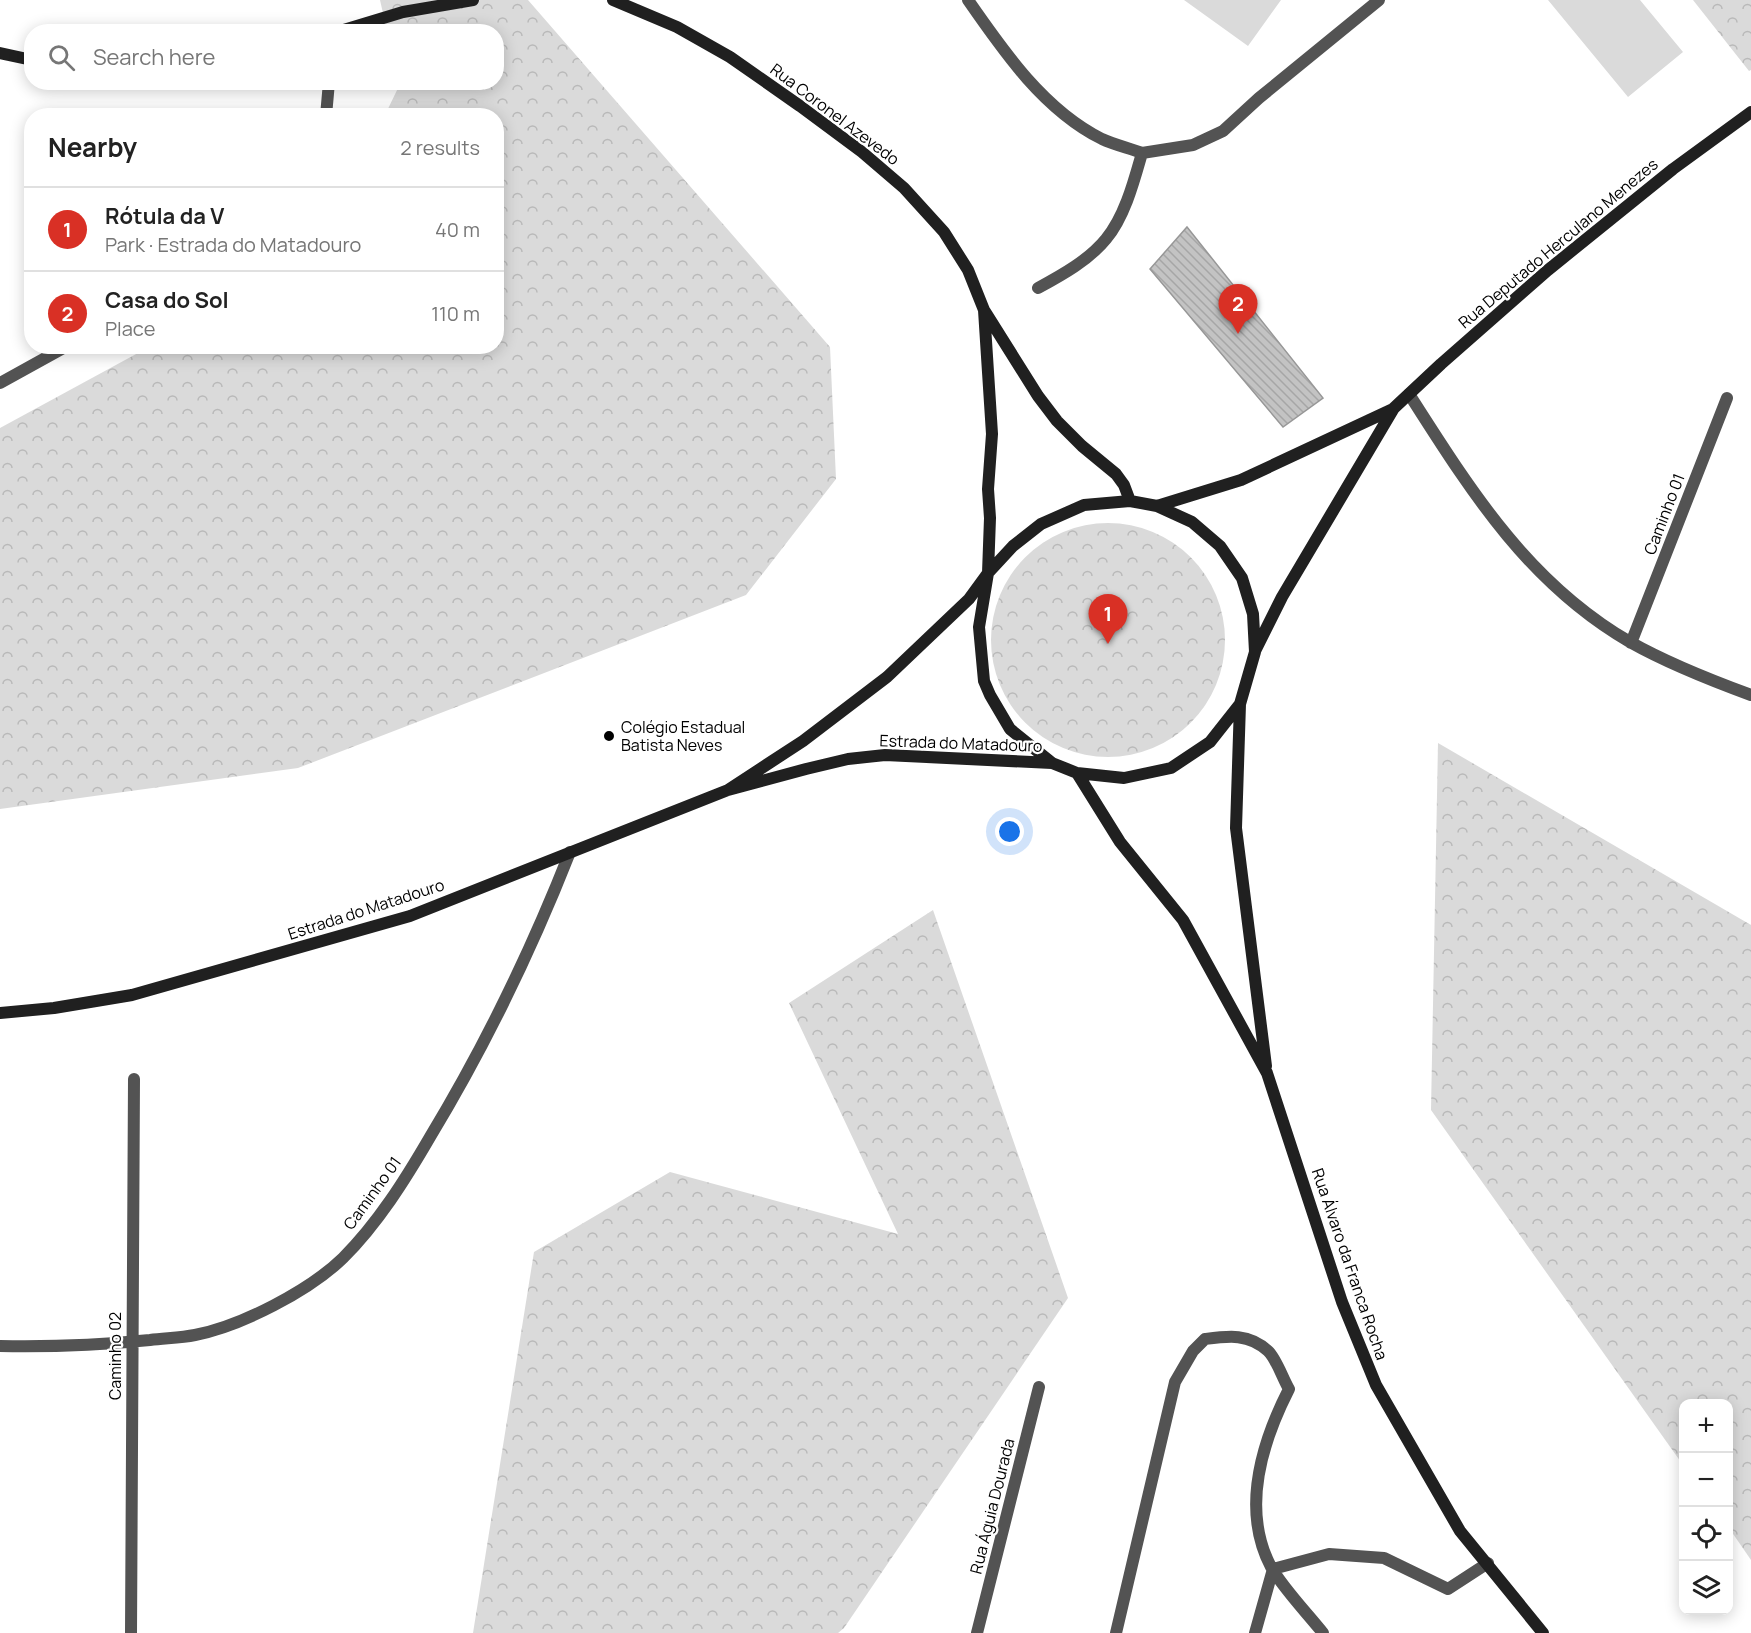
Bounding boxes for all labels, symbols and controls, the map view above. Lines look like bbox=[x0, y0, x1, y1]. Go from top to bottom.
search box bbox=[24, 24, 504, 90]
icon: search bbox=[45, 41, 78, 74]
text: Search here bbox=[93, 42, 215, 72]
street label: Rua Coronel Azevedo bbox=[766, 58, 904, 170]
text: Nearby bbox=[48, 129, 137, 165]
text: 2 results bbox=[400, 134, 480, 161]
street label: Rua Deputado Herculano Menezes bbox=[1454, 153, 1662, 333]
text: Rótula da V bbox=[105, 201, 224, 231]
text: 1 bbox=[63, 216, 72, 243]
text: 40 m bbox=[435, 216, 480, 243]
text: Park · Estrada do Matadouro bbox=[105, 231, 361, 258]
pin: 2 bbox=[1218, 284, 1258, 334]
text: Casa do Sol bbox=[105, 285, 229, 315]
text: 2 bbox=[62, 300, 73, 327]
text: 110 m bbox=[431, 300, 480, 327]
text: Place bbox=[105, 315, 155, 342]
street label: Caminho 01 bbox=[1638, 470, 1690, 558]
pin: 1 bbox=[1088, 594, 1128, 644]
place label: Colégio Estadual Batista Neves bbox=[621, 716, 745, 756]
marker: Colégio Estadual Batista Neves bbox=[602, 729, 616, 743]
street label: Estrada do Matadouro bbox=[879, 729, 1043, 757]
your location bbox=[995, 817, 1024, 846]
street label: Estrada do Matadouro bbox=[285, 873, 447, 945]
street label: Caminho 01 bbox=[338, 1152, 406, 1234]
street label: Rua Álvaro da Franca Rocha bbox=[1307, 1165, 1393, 1363]
street label: Caminho 02 bbox=[104, 1312, 126, 1400]
map controls bbox=[1679, 1399, 1733, 1615]
button: + bbox=[1679, 1399, 1733, 1453]
street label: Rua Águia Dourada bbox=[965, 1436, 1019, 1576]
button: − bbox=[1679, 1453, 1733, 1507]
button: locate bbox=[1679, 1507, 1733, 1561]
button: layers bbox=[1679, 1561, 1733, 1615]

